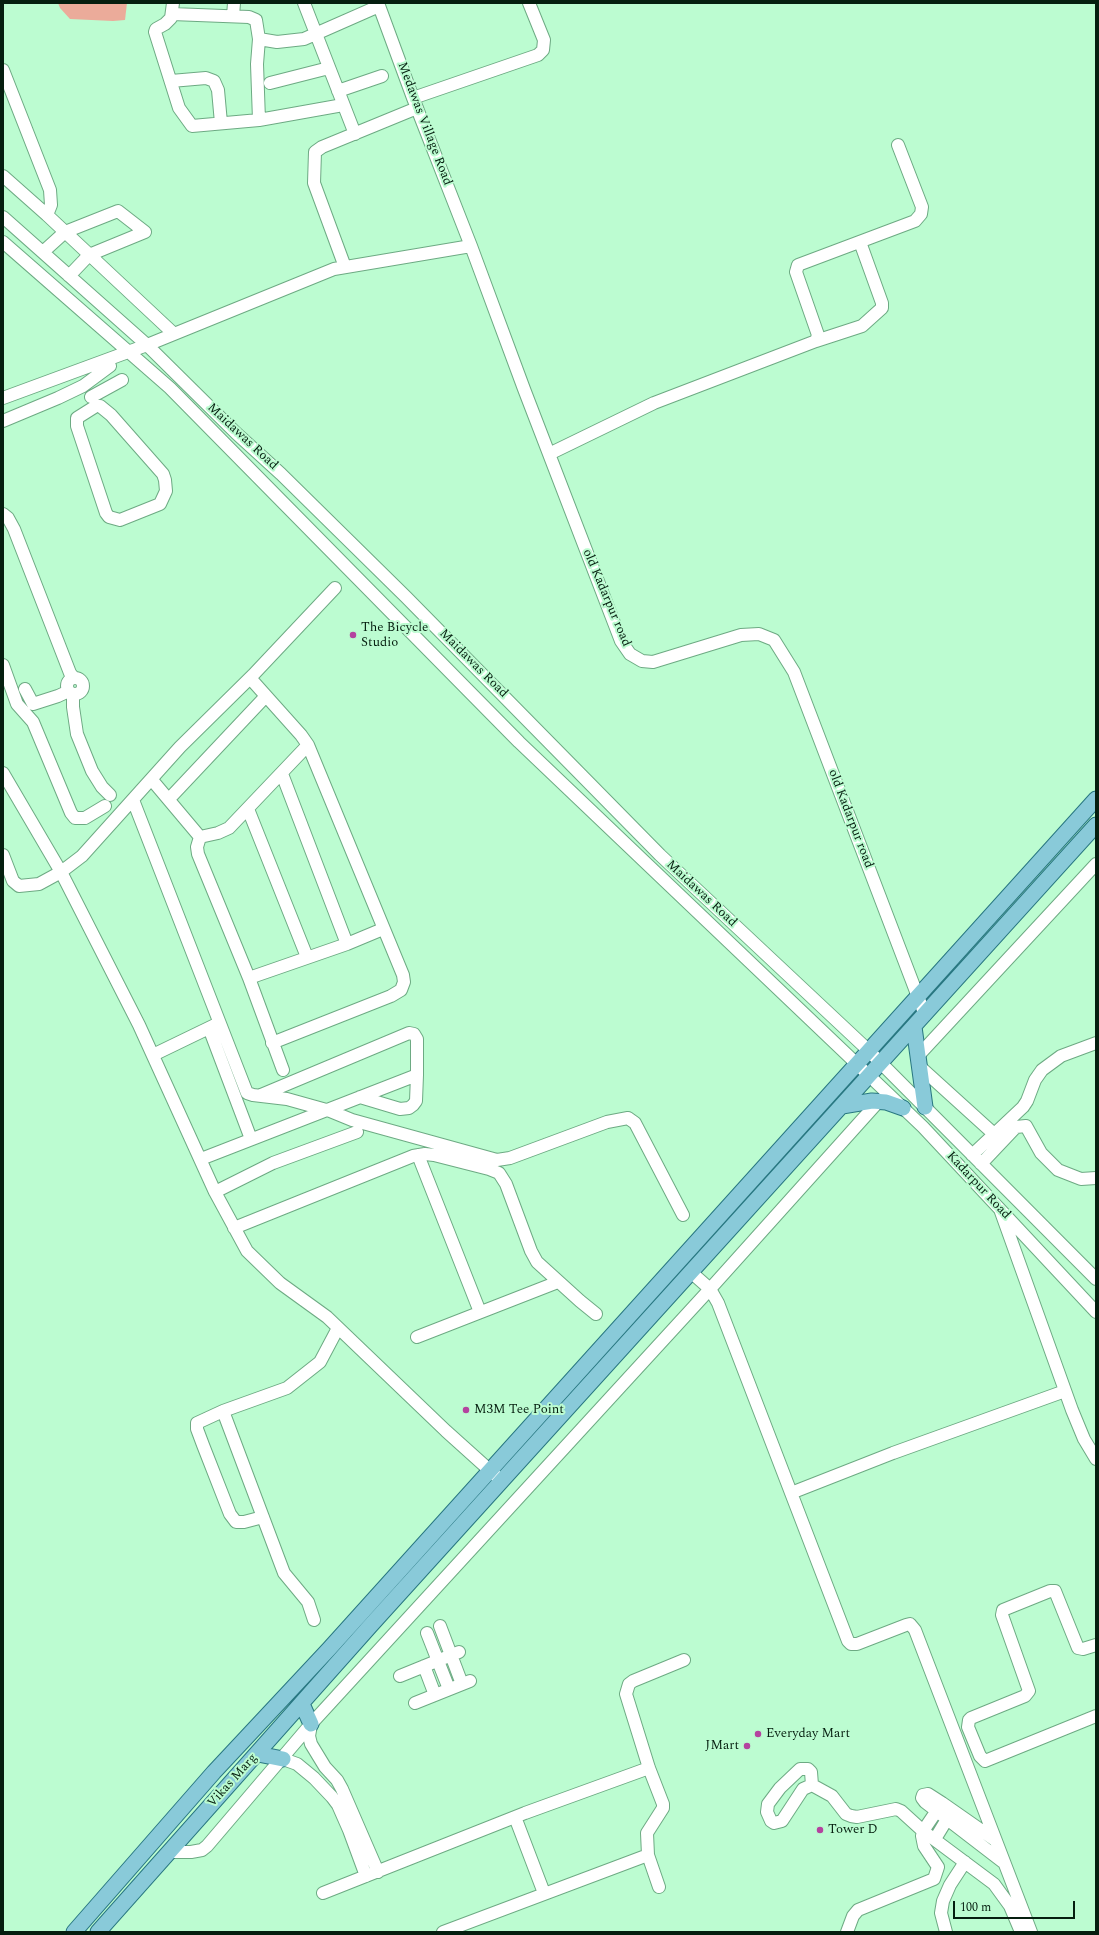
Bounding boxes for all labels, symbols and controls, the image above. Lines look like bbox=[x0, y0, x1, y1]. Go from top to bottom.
street label: Medawas Village Road bbox=[393, 60, 455, 188]
street label: Maidawas Road bbox=[203, 400, 281, 474]
street label: old Kadarpur road bbox=[578, 547, 634, 649]
place label: The Bicycle Studio bbox=[361, 620, 428, 651]
street label: Maidawas Road bbox=[435, 626, 511, 702]
marker: The Bicycle Studio bbox=[348, 630, 358, 640]
street label: old Kadarpur road bbox=[824, 767, 876, 871]
street label: Maidawas Road bbox=[662, 857, 740, 931]
street label: Kadarpur Road bbox=[943, 1149, 1013, 1223]
place label: M3M Tee Point bbox=[474, 1402, 564, 1418]
marker: M3M Tee Point bbox=[461, 1405, 471, 1415]
place label: Everyday Mart bbox=[766, 1726, 850, 1742]
marker: Everyday Mart bbox=[753, 1729, 763, 1739]
place label: JMart bbox=[705, 1738, 739, 1754]
marker: JMart bbox=[742, 1741, 752, 1751]
street label: Vikas Marg bbox=[205, 1751, 261, 1811]
place label: Tower D bbox=[828, 1822, 878, 1838]
marker: Tower D bbox=[815, 1825, 825, 1835]
scale bar bbox=[955, 1893, 1077, 1919]
text: 100 m bbox=[960, 1898, 991, 1917]

